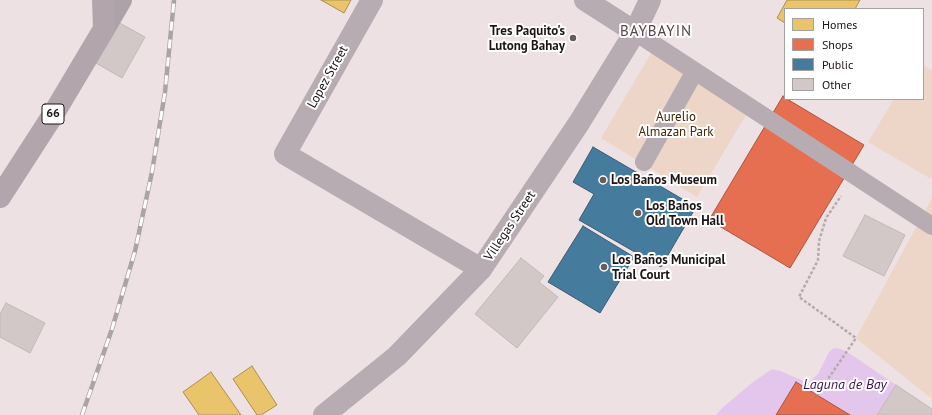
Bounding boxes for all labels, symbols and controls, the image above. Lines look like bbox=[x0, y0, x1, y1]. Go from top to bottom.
legend bbox=[784, 8, 924, 100]
text: Homes bbox=[822, 17, 857, 32]
place label: Tres Paquito's Lutong Bahay bbox=[489, 23, 565, 54]
district label: BAYBAYIN bbox=[620, 23, 692, 41]
marker: Tres Paquito's Lutong Bahay bbox=[568, 33, 578, 43]
text: Shops bbox=[822, 37, 853, 52]
street label: Lopez Street bbox=[304, 43, 352, 111]
text: Public bbox=[822, 57, 853, 72]
text: Other bbox=[822, 77, 851, 92]
road number: 66 bbox=[42, 104, 64, 124]
park label: Aurelio Almazan Park bbox=[638, 109, 714, 140]
place label: Los Baños Museum bbox=[611, 172, 717, 188]
marker: Los Baños Museum bbox=[598, 175, 608, 185]
street label: Villegas Street bbox=[481, 188, 539, 264]
place label: Los Baños Old Town Hall bbox=[646, 198, 724, 229]
marker: Los Baños Old Town Hall bbox=[633, 208, 643, 218]
place label: Los Baños Municipal Trial Court bbox=[612, 252, 725, 283]
marker: Los Baños Municipal Trial Court bbox=[599, 262, 609, 272]
water label: Laguna de Bay bbox=[803, 377, 887, 393]

